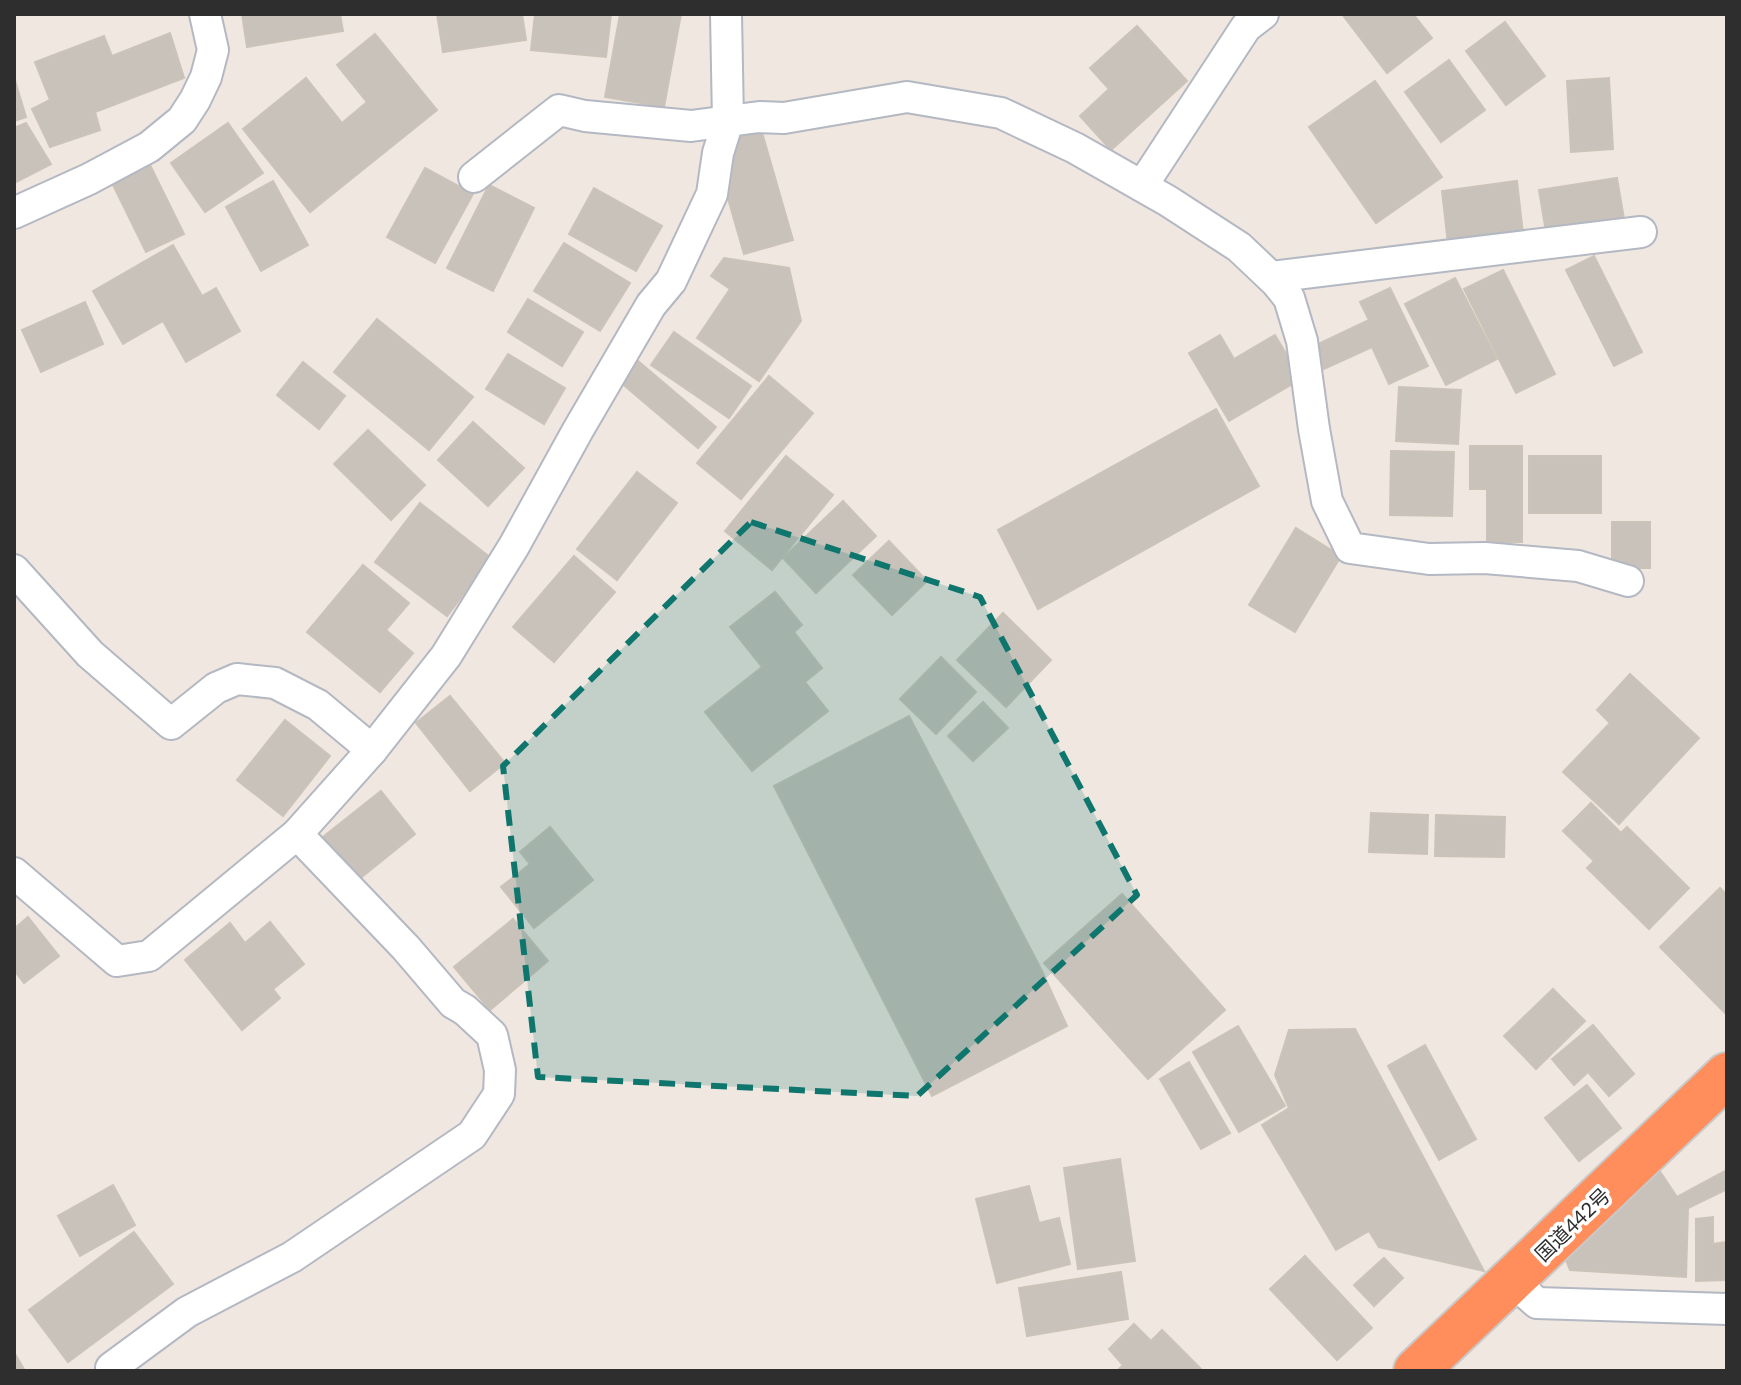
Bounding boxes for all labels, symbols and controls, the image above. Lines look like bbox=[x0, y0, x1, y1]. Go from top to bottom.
street label: 国道442号 bbox=[1530, 1182, 1614, 1266]

